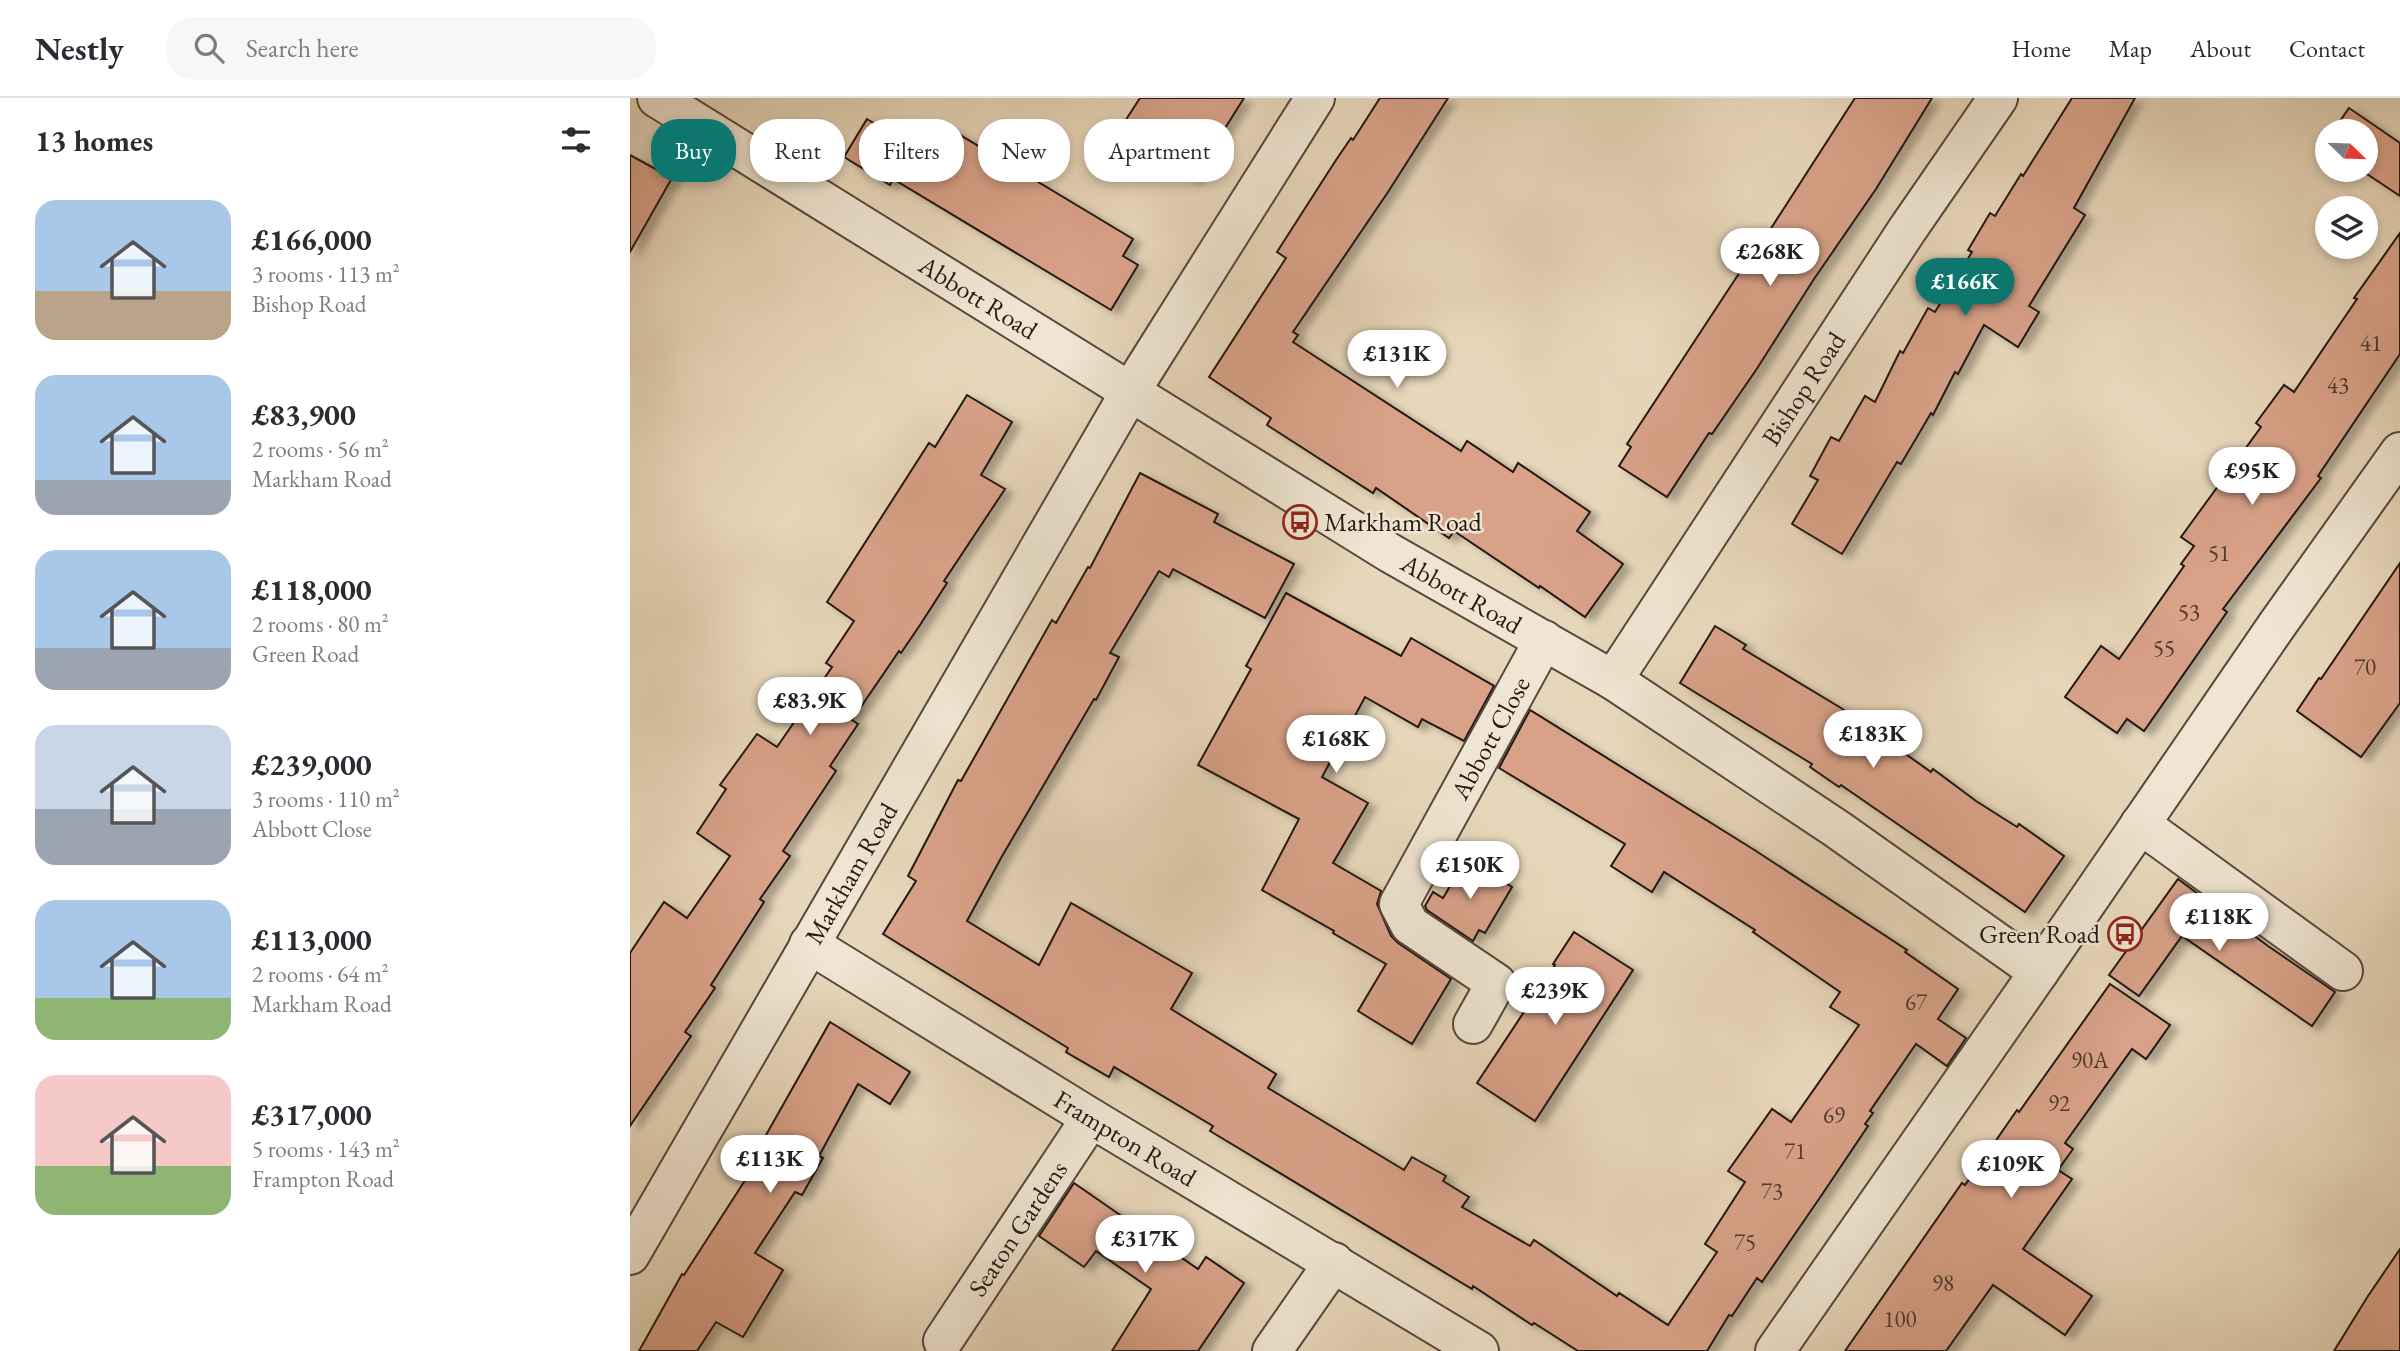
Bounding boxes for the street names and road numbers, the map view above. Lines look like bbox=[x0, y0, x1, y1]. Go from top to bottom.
street label: Abbott Road bbox=[912, 247, 1045, 347]
street label: Bishop Road bbox=[1754, 324, 1853, 452]
street label: Abbott Road bbox=[1394, 545, 1529, 642]
street label: Abbott Close bbox=[1442, 670, 1538, 806]
street label: Markham Road bbox=[797, 796, 906, 950]
street label: Frampton Road bbox=[1047, 1082, 1203, 1195]
street label: Seaton Gardens bbox=[960, 1154, 1075, 1303]

